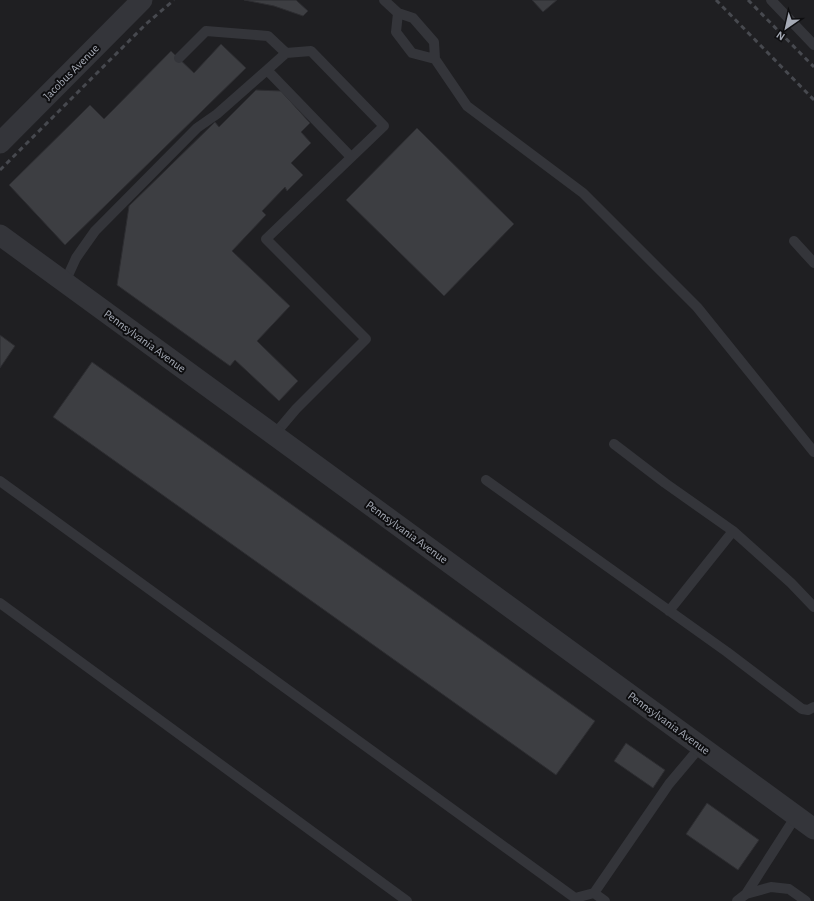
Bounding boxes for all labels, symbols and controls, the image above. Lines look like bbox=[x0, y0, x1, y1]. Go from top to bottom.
north arrow bbox=[766, 8, 806, 48]
text: N bbox=[774, 29, 787, 43]
street label: Jacobus Avenue bbox=[41, 42, 101, 102]
street label: Pennsylvania Avenue bbox=[101, 307, 188, 375]
street label: Pennsylvania Avenue bbox=[363, 498, 450, 566]
street label: Pennsylvania Avenue bbox=[625, 689, 712, 757]

